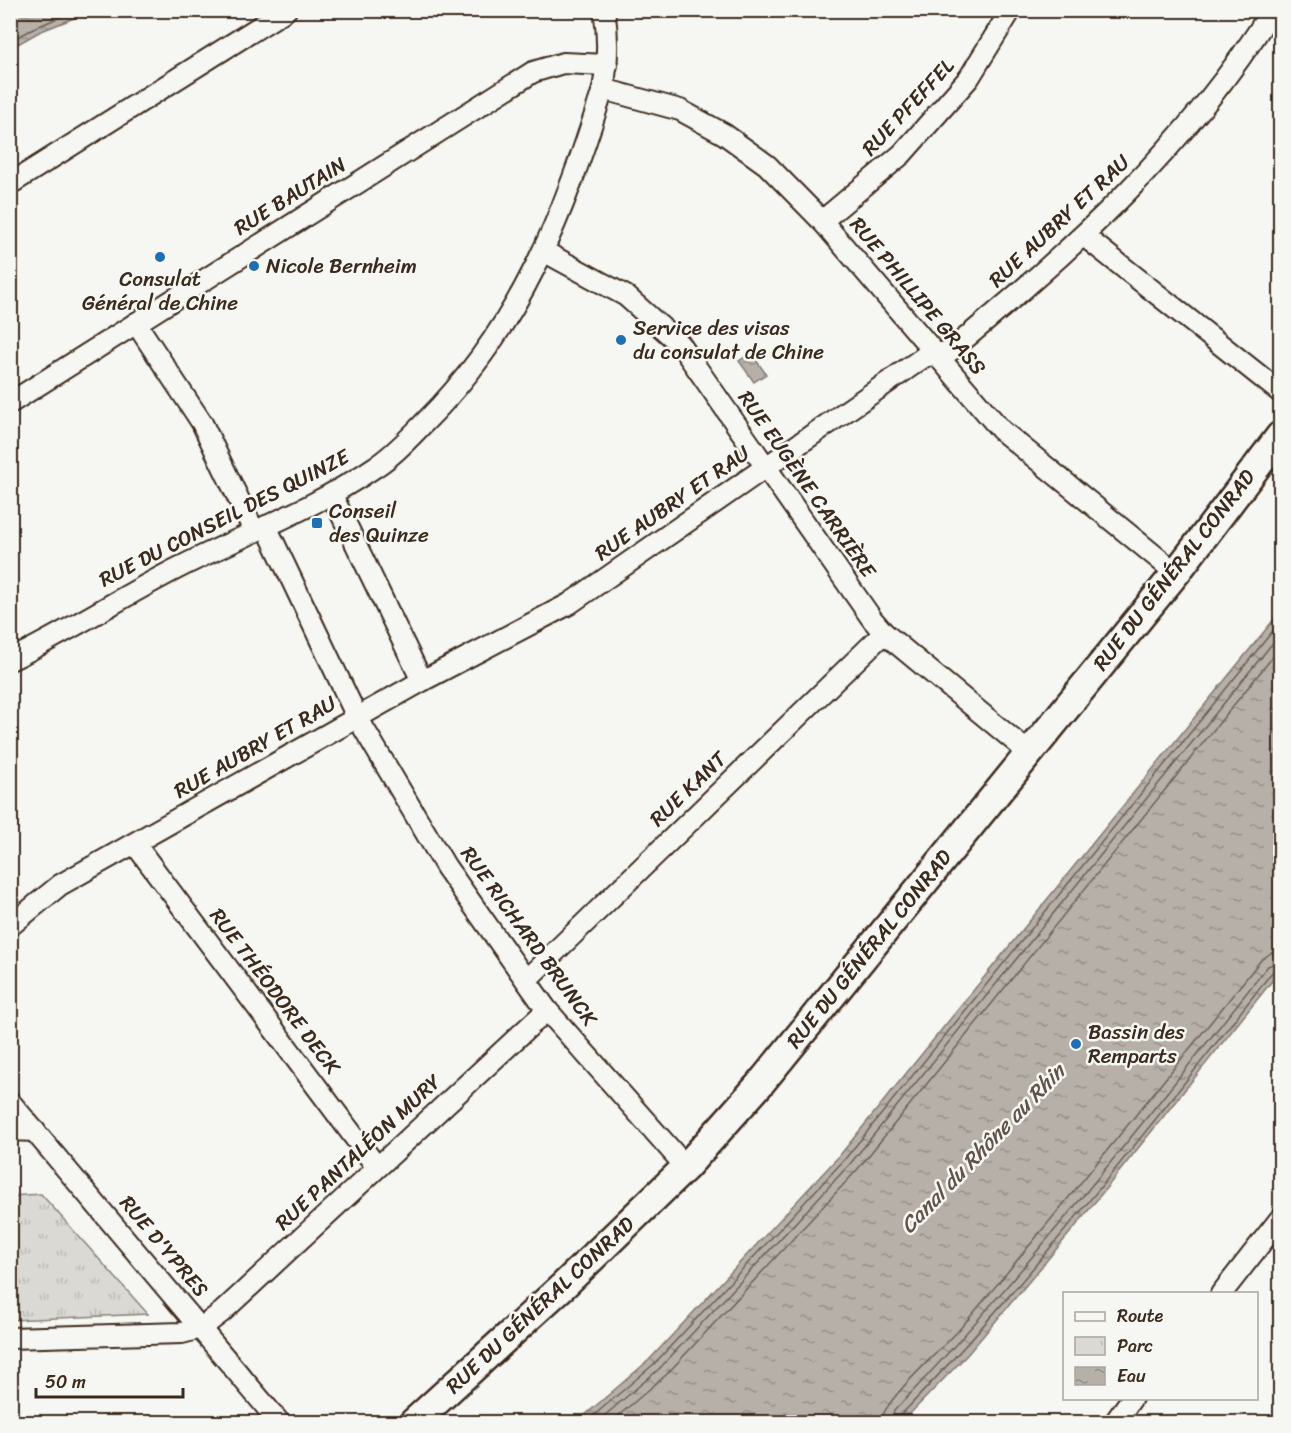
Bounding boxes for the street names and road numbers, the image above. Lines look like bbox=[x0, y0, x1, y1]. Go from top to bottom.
street label: RUE PFEFFEL bbox=[852, 49, 964, 165]
street label: RUE AUBRY ET RAU bbox=[979, 144, 1140, 297]
street label: RUE BAUTAIN bbox=[226, 146, 354, 246]
street label: RUE PHILLIPE GRASS bbox=[840, 208, 996, 384]
street label: RUE EUGÈNE CARRIÈRE bbox=[728, 382, 887, 587]
street label: RUE AUBRY ET RAU bbox=[586, 434, 759, 571]
street label: RUE DU CONSEIL DES QUINZE bbox=[92, 438, 357, 598]
street label: RUE DU GÉNÉRAL CONRAD bbox=[1083, 460, 1266, 679]
street label: RUE AUBRY ET RAU bbox=[166, 684, 345, 809]
street label: RUE KANT bbox=[640, 741, 737, 836]
street label: RUE RICHARD BRUNCK bbox=[450, 838, 608, 1035]
street label: RUE DU GÉNÉRAL CONRAD bbox=[776, 840, 962, 1057]
street label: RUE THÉODORE DECK bbox=[199, 899, 351, 1084]
street label: RUE PANTALÉON MURY bbox=[266, 1064, 451, 1240]
street label: RUE D'YPRES bbox=[110, 1186, 218, 1306]
street label: RUE DU GÉNÉRAL CONRAD bbox=[436, 1206, 644, 1403]

